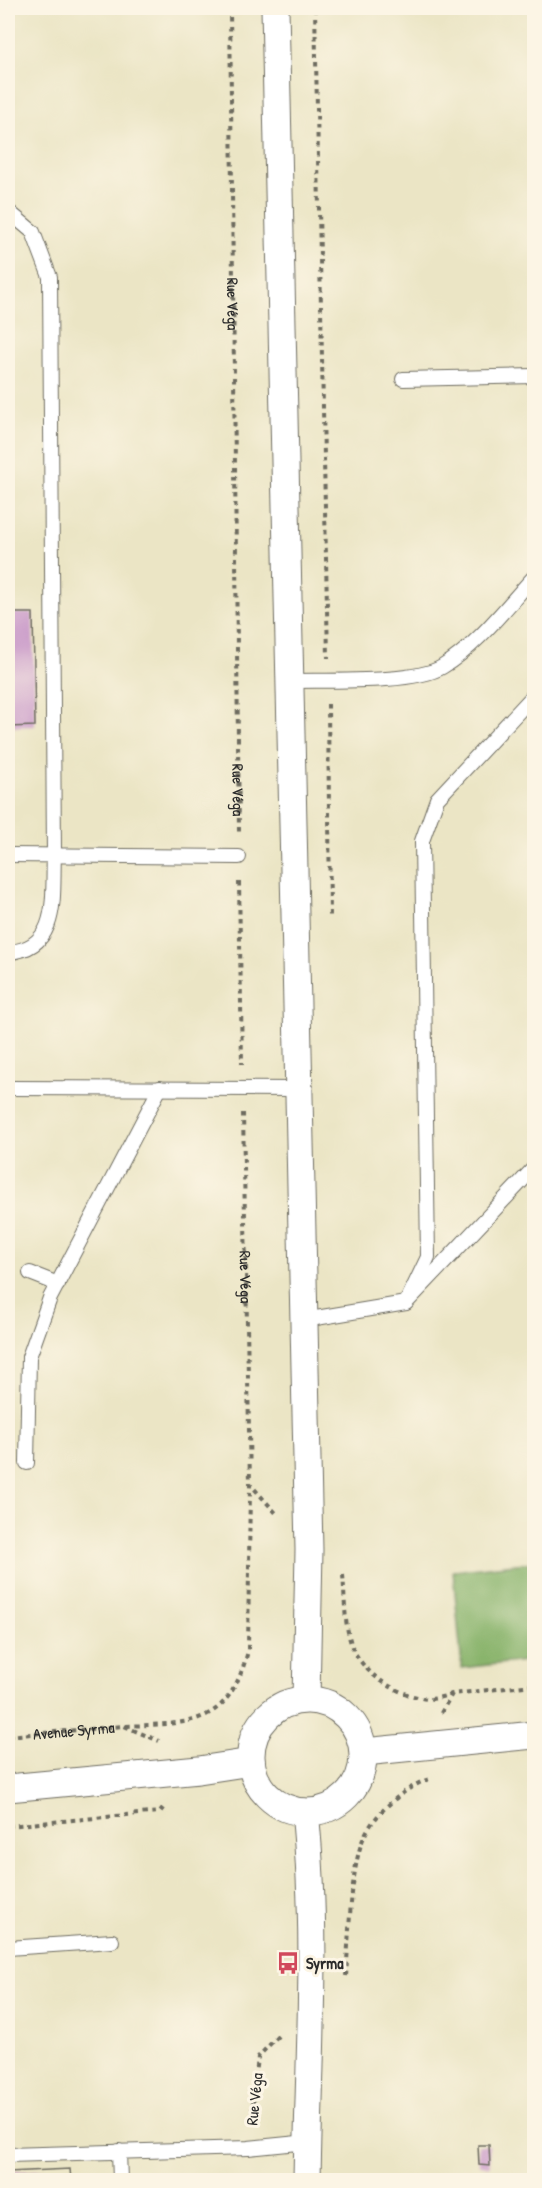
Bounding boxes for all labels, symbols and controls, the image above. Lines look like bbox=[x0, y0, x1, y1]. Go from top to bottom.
street label: Rue Véga bbox=[222, 278, 245, 330]
street label: Rue Véga bbox=[227, 764, 250, 816]
street label: Rue Véga bbox=[235, 1251, 258, 1303]
street label: Avenue Syrma bbox=[32, 1716, 115, 1745]
bus stop icon: Syrma bbox=[275, 1950, 301, 1976]
place label: Syrma bbox=[306, 1952, 344, 1975]
street label: Rue Véga bbox=[240, 2072, 268, 2126]

